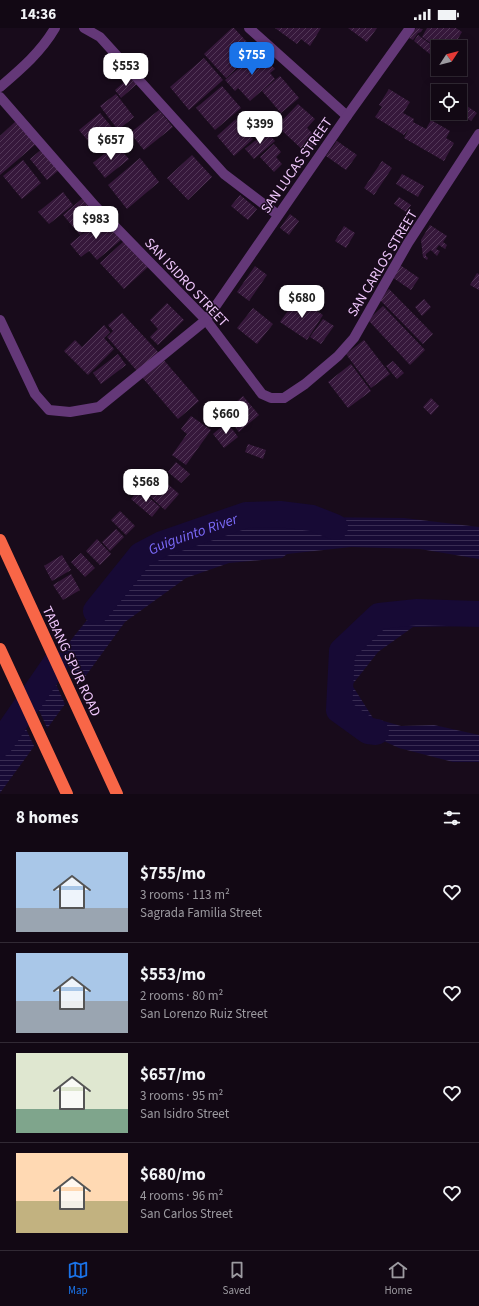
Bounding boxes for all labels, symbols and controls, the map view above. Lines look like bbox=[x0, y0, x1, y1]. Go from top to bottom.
text: 14:36 bbox=[20, 4, 56, 25]
north arrow bbox=[431, 40, 467, 76]
map controls bbox=[431, 40, 467, 120]
pin: $755 bbox=[228, 42, 276, 76]
text: $755 bbox=[238, 46, 266, 64]
pin: $553 bbox=[102, 53, 150, 87]
text: $553 bbox=[112, 57, 140, 75]
button: locate bbox=[431, 84, 467, 120]
pin: $399 bbox=[236, 111, 284, 145]
street label: SAN LUCAS STREET bbox=[256, 113, 338, 218]
text: $399 bbox=[246, 115, 274, 133]
pin: $657 bbox=[87, 127, 135, 161]
text: $657 bbox=[97, 131, 125, 149]
pin: $983 bbox=[72, 206, 120, 240]
street label: SAN CARLOS STREET bbox=[343, 206, 423, 321]
text: $983 bbox=[82, 210, 110, 228]
street label: SAN ISIDRO STREET bbox=[140, 234, 233, 332]
pin: $680 bbox=[278, 285, 326, 319]
text: $680 bbox=[288, 289, 316, 307]
pin: $660 bbox=[202, 401, 250, 435]
text: $660 bbox=[212, 405, 240, 423]
pin: $568 bbox=[122, 469, 170, 503]
text: $568 bbox=[132, 473, 160, 491]
water label: Guiguinto River bbox=[145, 508, 241, 560]
street label: TABANG SPUR ROAD bbox=[37, 603, 105, 720]
text: 8 homes bbox=[16, 806, 78, 830]
icon: filters bbox=[441, 807, 463, 829]
text: $755/mo bbox=[140, 862, 206, 886]
icon: home bbox=[48, 868, 96, 916]
icon: heart bbox=[441, 881, 463, 903]
text: 3 rooms · 113 m² bbox=[140, 886, 230, 904]
text: Sagrada Familia Street bbox=[140, 904, 262, 922]
text: $553/mo bbox=[140, 963, 206, 987]
icon: home bbox=[48, 969, 96, 1017]
icon: heart bbox=[441, 982, 463, 1004]
text: 2 rooms · 80 m² bbox=[140, 987, 223, 1005]
text: San Lorenzo Ruiz Street bbox=[140, 1005, 268, 1023]
text: $657/mo bbox=[140, 1063, 206, 1087]
icon: home bbox=[48, 1069, 96, 1117]
icon: heart bbox=[441, 1082, 463, 1104]
text: 3 rooms · 95 m² bbox=[140, 1087, 223, 1105]
text: San Isidro Street bbox=[140, 1105, 229, 1123]
text: $680/mo bbox=[140, 1163, 206, 1187]
icon: home bbox=[48, 1169, 96, 1217]
icon: heart bbox=[441, 1182, 463, 1204]
text: 4 rooms · 96 m² bbox=[140, 1187, 223, 1205]
text: San Carlos Street bbox=[140, 1205, 233, 1223]
tab: Map bbox=[67, 1259, 89, 1298]
tab: Saved bbox=[223, 1259, 251, 1298]
tab: Home bbox=[384, 1259, 412, 1298]

